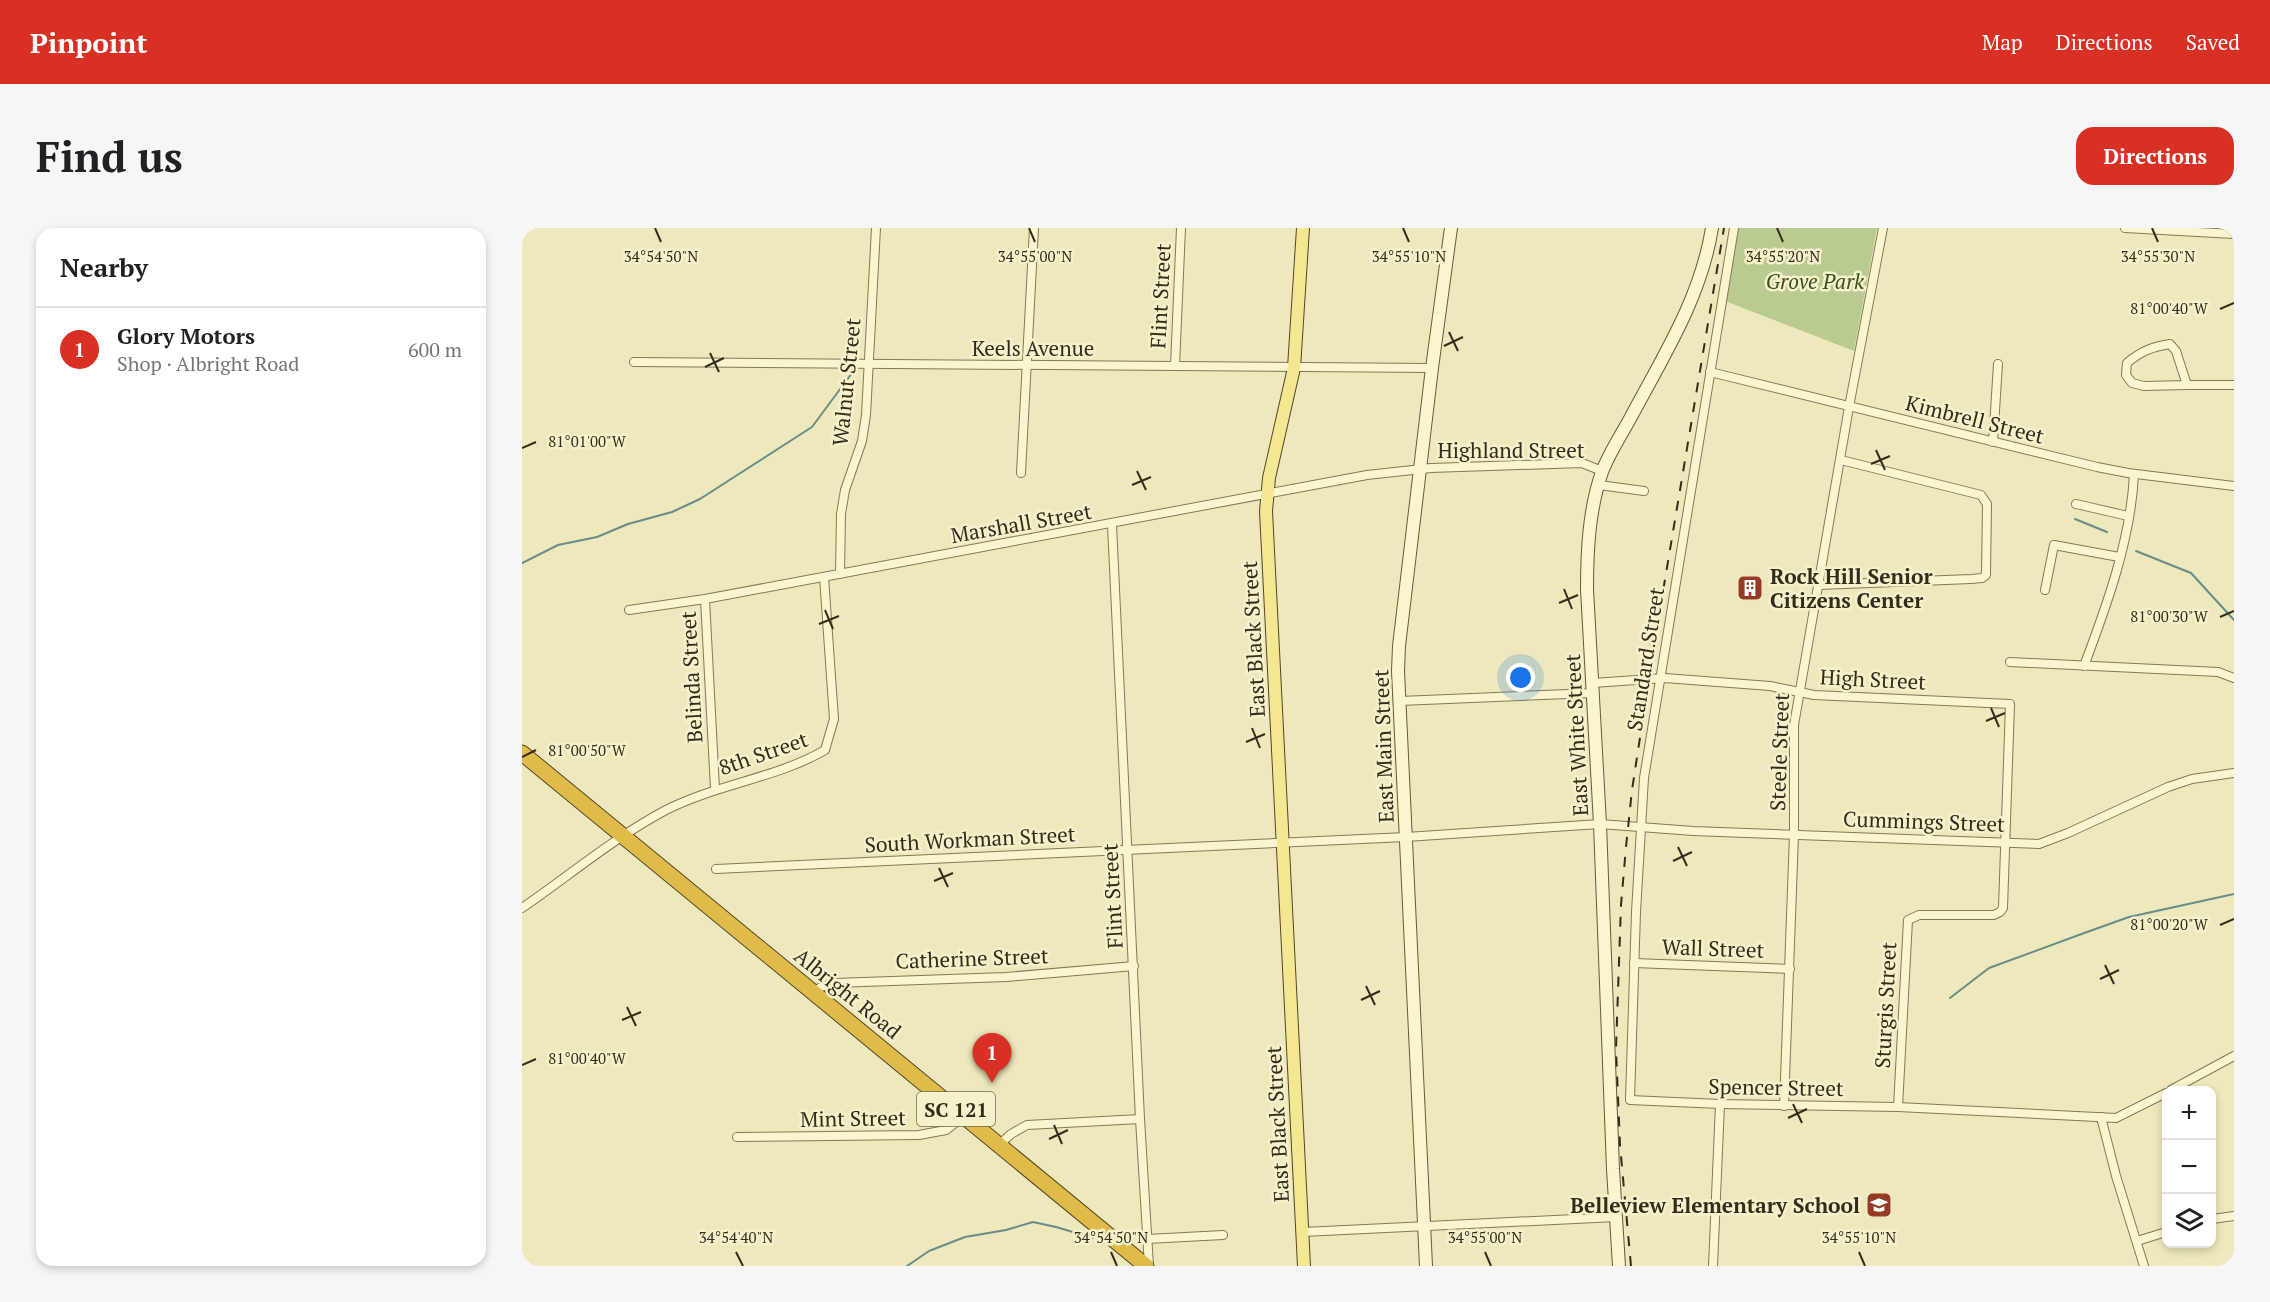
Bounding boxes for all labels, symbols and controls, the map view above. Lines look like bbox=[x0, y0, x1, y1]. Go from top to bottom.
text: Pinpoint bbox=[30, 24, 147, 61]
text: Map bbox=[1982, 28, 2023, 56]
text: Directions bbox=[2056, 28, 2153, 56]
text: Saved bbox=[2186, 28, 2240, 56]
button: Directions bbox=[2076, 127, 2234, 185]
text: Find us bbox=[36, 128, 183, 184]
street label: Flint Street bbox=[1143, 242, 1177, 349]
text: 34°54'50"N bbox=[624, 246, 698, 266]
text: 34°55'00"N bbox=[998, 246, 1072, 266]
text: 34°55'10"N bbox=[1372, 246, 1446, 266]
text: 34°55'20"N bbox=[1746, 246, 1820, 266]
text: 34°55'30"N bbox=[2121, 246, 2195, 266]
text: Nearby bbox=[60, 250, 148, 284]
park label: Grove Park bbox=[1766, 267, 1865, 295]
text: 81°00'40"W bbox=[2130, 298, 2209, 318]
street label: Walnut Street bbox=[825, 316, 867, 447]
text: Glory Motors bbox=[117, 321, 255, 350]
street label: Keels Avenue bbox=[972, 334, 1094, 362]
text: 1 bbox=[74, 336, 85, 363]
text: 600 m bbox=[408, 336, 462, 363]
text: Shop · Albright Road bbox=[117, 350, 299, 377]
street label: Kimbrell Street bbox=[1903, 388, 2047, 450]
text: 81°01'00"W bbox=[548, 431, 627, 451]
street label: Highland Street bbox=[1437, 436, 1585, 464]
street label: Marshall Street bbox=[948, 497, 1094, 549]
street label: East Black Street bbox=[1235, 560, 1271, 718]
place label: Rock Hill Senior Citizens Center bbox=[1770, 562, 1932, 614]
building icon: Rock Hill Senior Citizens Center bbox=[1735, 573, 1765, 603]
street label: Standard Street bbox=[1620, 585, 1670, 733]
text: 81°00'30"W bbox=[2130, 606, 2209, 626]
street label: Belinda Street bbox=[674, 610, 708, 744]
street label: East White Street bbox=[1558, 653, 1594, 817]
street label: High Street bbox=[1819, 662, 1927, 696]
your location bbox=[1506, 663, 1535, 692]
street label: East Main Street bbox=[1366, 669, 1400, 823]
street label: Steele Street bbox=[1763, 692, 1795, 812]
street label: 8th Street bbox=[715, 725, 811, 781]
text: 81°00'50"W bbox=[548, 740, 627, 760]
street label: Cummings Street bbox=[1843, 804, 2006, 838]
street label: South Workman Street bbox=[864, 819, 1076, 859]
street label: Flint Street bbox=[1095, 842, 1129, 949]
text: 81°00'20"W bbox=[2130, 914, 2209, 934]
street label: Wall Street bbox=[1661, 932, 1765, 964]
street label: Albright Road bbox=[789, 941, 907, 1045]
street label: Catherine Street bbox=[895, 941, 1049, 975]
street label: Sturgis Street bbox=[1868, 941, 1902, 1069]
pin: 1 bbox=[972, 1034, 1012, 1083]
street label: East Black Street bbox=[1259, 1045, 1295, 1203]
text: 81°00'40"W bbox=[548, 1048, 627, 1068]
street label: Spencer Street bbox=[1708, 1072, 1844, 1102]
map controls bbox=[2162, 1086, 2216, 1248]
button: + bbox=[2162, 1086, 2216, 1140]
road number: SC 121 bbox=[917, 1092, 995, 1126]
street label: Mint Street bbox=[800, 1103, 906, 1133]
button: − bbox=[2162, 1140, 2216, 1194]
school or university icon: Belleview Elementary School bbox=[1864, 1190, 1894, 1220]
place label: Belleview Elementary School bbox=[1570, 1191, 1860, 1219]
button: layers bbox=[2162, 1194, 2216, 1248]
text: 34°54'40"N bbox=[699, 1227, 773, 1247]
text: 34°54'50"N bbox=[1074, 1227, 1148, 1247]
text: 34°55'00"N bbox=[1448, 1227, 1522, 1247]
text: 34°55'10"N bbox=[1822, 1227, 1896, 1247]

